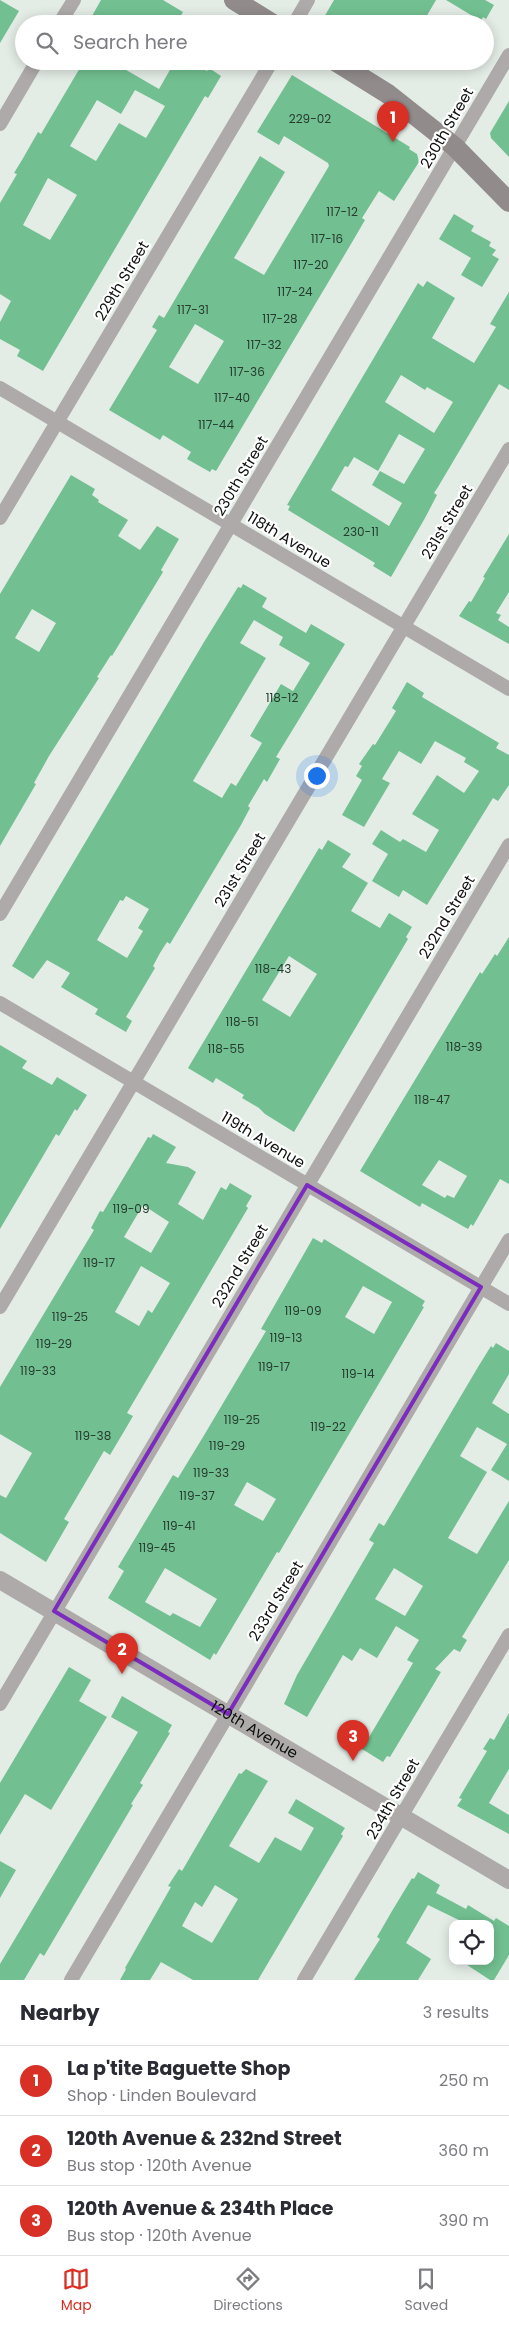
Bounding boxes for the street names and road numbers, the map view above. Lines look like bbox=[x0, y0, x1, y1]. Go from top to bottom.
street label: 230th Street bbox=[415, 84, 478, 172]
street label: 229th Street bbox=[89, 237, 154, 325]
street label: 230th Street bbox=[208, 432, 273, 520]
street label: 231st Street bbox=[416, 481, 477, 563]
street label: 118th Avenue bbox=[243, 506, 335, 573]
street label: 231st Street bbox=[209, 829, 270, 911]
street label: 232nd Street bbox=[413, 871, 480, 962]
street label: 119th Avenue bbox=[217, 1106, 309, 1173]
street label: 232nd Street bbox=[206, 1220, 273, 1311]
street label: 233rd Street bbox=[243, 1557, 308, 1645]
street label: 120th Avenue bbox=[207, 1695, 302, 1763]
street label: 234th Street bbox=[361, 1755, 424, 1843]

